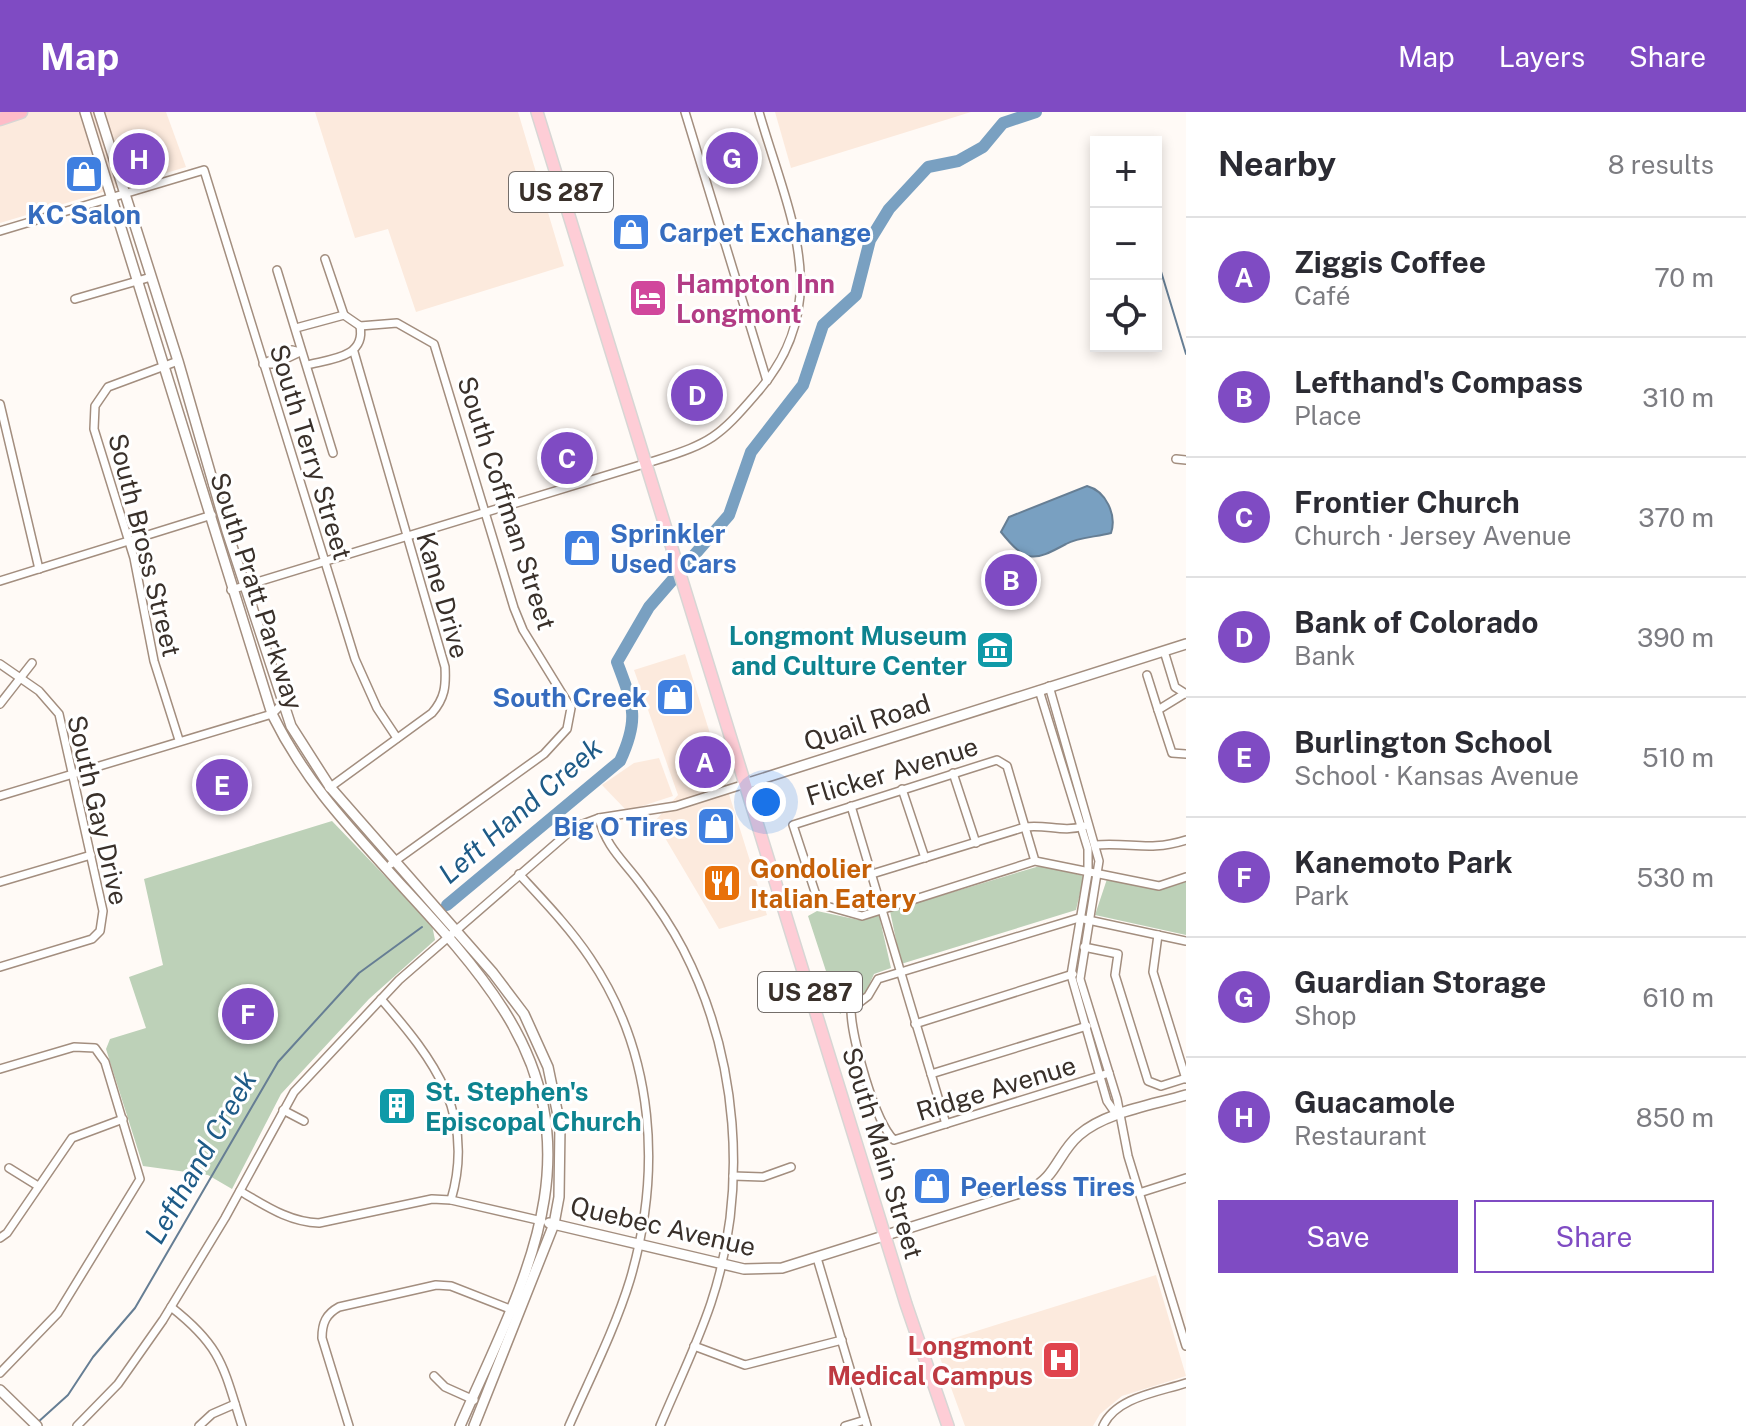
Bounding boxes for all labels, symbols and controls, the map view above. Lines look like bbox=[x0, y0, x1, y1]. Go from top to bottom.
text: Map bbox=[40, 34, 119, 79]
text: Map bbox=[1398, 40, 1455, 73]
text: Layers bbox=[1499, 40, 1585, 73]
text: Share bbox=[1629, 40, 1706, 73]
pin: G bbox=[706, 128, 758, 188]
pin: H bbox=[113, 129, 165, 189]
map controls bbox=[1090, 136, 1162, 352]
button: + bbox=[1090, 136, 1162, 208]
text: Nearby bbox=[1218, 144, 1336, 184]
text: 8 results bbox=[1608, 149, 1714, 180]
shop icon: KC Salon bbox=[63, 153, 105, 195]
road number: US 287 bbox=[509, 172, 613, 212]
place label: KC Salon bbox=[27, 199, 141, 230]
button: − bbox=[1090, 208, 1162, 280]
shop icon: Carpet Exchange bbox=[610, 211, 652, 253]
place label: Carpet Exchange bbox=[659, 217, 871, 248]
text: Ziggis Coffee bbox=[1294, 244, 1486, 280]
text: A bbox=[1235, 262, 1253, 293]
text: 70 m bbox=[1654, 262, 1714, 293]
place label: Hampton Inn Longmont bbox=[676, 268, 835, 329]
hotel icon: Hampton Inn Longmont bbox=[627, 277, 669, 319]
button: locate bbox=[1090, 280, 1162, 352]
text: Café bbox=[1294, 280, 1351, 311]
street label: South Terry Street bbox=[263, 340, 359, 564]
text: Lefthand's Compass bbox=[1294, 364, 1583, 400]
pin: D bbox=[671, 365, 723, 425]
street label: South Coffman Street bbox=[451, 372, 563, 634]
text: B bbox=[1235, 382, 1253, 413]
text: 310 m bbox=[1642, 382, 1714, 413]
text: Place bbox=[1294, 400, 1361, 431]
pin: C bbox=[541, 428, 593, 488]
street label: South Bross Street bbox=[102, 430, 188, 660]
street label: South Pratt Parkway bbox=[204, 469, 310, 714]
text: Frontier Church bbox=[1294, 484, 1520, 520]
text: C bbox=[1235, 502, 1253, 533]
text: 370 m bbox=[1638, 502, 1714, 533]
place label: Sprinkler Used Cars bbox=[610, 518, 737, 579]
text: Church · Jersey Avenue bbox=[1294, 520, 1572, 551]
shop icon: Sprinkler Used Cars bbox=[561, 527, 603, 569]
street label: Kane Drive bbox=[410, 528, 476, 662]
pin: B bbox=[985, 550, 1037, 610]
text: Bank of Colorado bbox=[1294, 604, 1538, 640]
place label: Longmont Museum and Culture Center bbox=[729, 620, 967, 681]
text: D bbox=[1235, 622, 1253, 653]
text: 390 m bbox=[1637, 622, 1714, 653]
museum icon: Longmont Museum and Culture Center bbox=[974, 629, 1016, 671]
text: Bank bbox=[1294, 640, 1355, 671]
shop icon: South Creek bbox=[654, 676, 696, 718]
place label: South Creek bbox=[492, 682, 647, 713]
street label: Quail Road bbox=[800, 687, 934, 757]
street label: South Gay Drive bbox=[61, 712, 135, 908]
text: Burlington School bbox=[1294, 724, 1553, 760]
water label: Left Hand Creek bbox=[432, 730, 608, 890]
street label: Flicker Avenue bbox=[802, 730, 982, 812]
pin: A bbox=[679, 732, 731, 792]
text: E bbox=[1236, 742, 1252, 773]
text: 510 m bbox=[1642, 742, 1714, 773]
pin: E bbox=[196, 755, 248, 815]
text: School · Kansas Avenue bbox=[1294, 760, 1579, 791]
your location bbox=[746, 782, 786, 822]
shop icon: Big O Tires bbox=[695, 805, 737, 847]
place label: Big O Tires bbox=[553, 811, 688, 842]
text: Kanemoto Park bbox=[1294, 844, 1513, 880]
place label: Gondolier Italian Eatery bbox=[750, 853, 917, 914]
restaurant icon: Gondolier Italian Eatery bbox=[701, 862, 743, 904]
text: F bbox=[1236, 862, 1252, 893]
text: 530 m bbox=[1636, 862, 1714, 893]
text: Park bbox=[1294, 880, 1349, 911]
text: Guardian Storage bbox=[1294, 964, 1546, 1000]
road number: US 287 bbox=[758, 972, 862, 1012]
text: G bbox=[1234, 982, 1254, 1013]
text: 610 m bbox=[1643, 982, 1714, 1013]
pin: F bbox=[222, 984, 274, 1044]
text: Shop bbox=[1294, 1000, 1357, 1031]
street label: South Main Street bbox=[836, 1043, 930, 1263]
street label: Ridge Avenue bbox=[912, 1049, 1080, 1127]
water label: Lefthand Creek bbox=[137, 1065, 263, 1249]
place label: St. Stephen's Episcopal Church bbox=[425, 1076, 642, 1137]
text: Guacamole bbox=[1294, 1084, 1455, 1120]
building icon: St. Stephen's Episcopal Church bbox=[376, 1085, 418, 1127]
text: H bbox=[1234, 1102, 1254, 1133]
text: 850 m bbox=[1636, 1102, 1714, 1133]
text: Restaurant bbox=[1294, 1120, 1427, 1151]
shop icon: Peerless Tires bbox=[911, 1165, 953, 1207]
place label: Peerless Tires bbox=[960, 1171, 1135, 1202]
street label: Quebec Avenue bbox=[567, 1190, 759, 1262]
button: Save bbox=[1218, 1200, 1458, 1273]
button: Share bbox=[1474, 1200, 1714, 1273]
place label: Longmont Medical Campus bbox=[827, 1330, 1033, 1391]
hospital icon: Longmont Medical Campus bbox=[1040, 1339, 1082, 1381]

